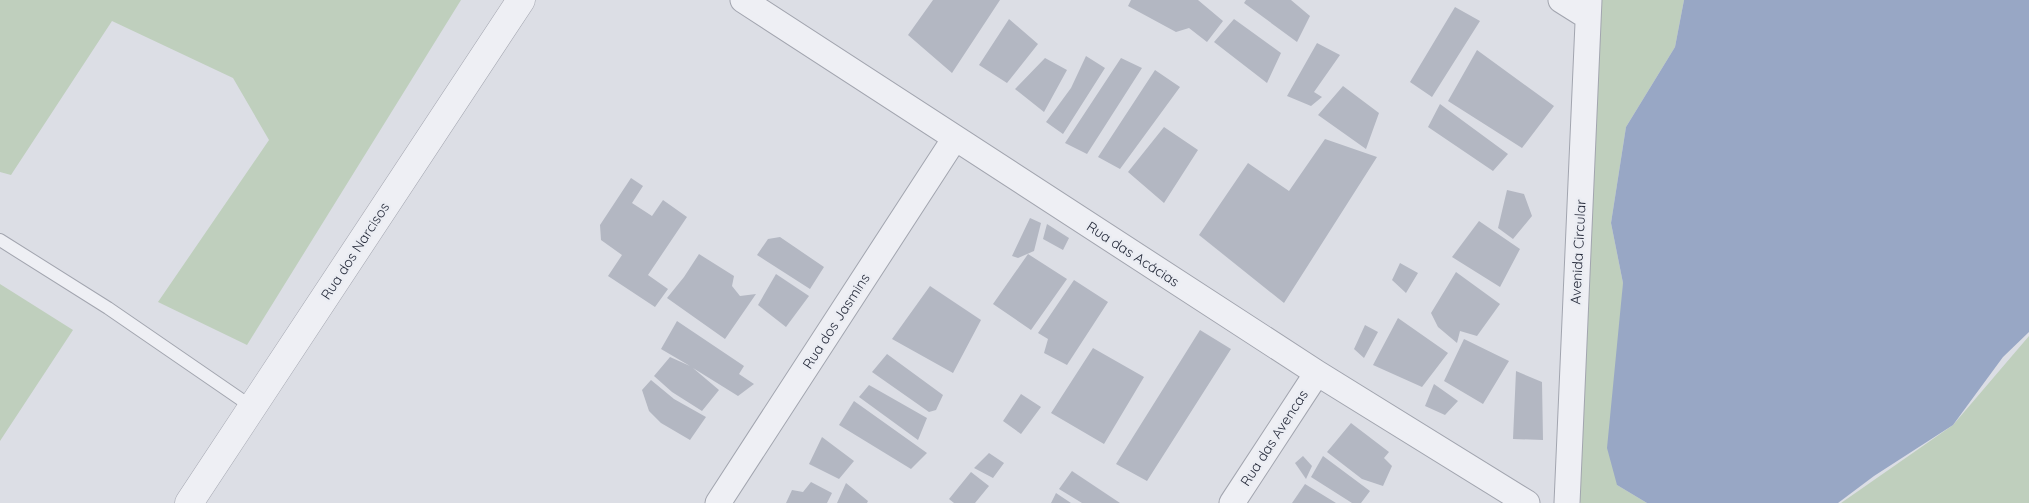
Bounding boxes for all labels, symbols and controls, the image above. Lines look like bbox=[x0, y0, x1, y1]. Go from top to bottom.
street label: Avenida Circular bbox=[1566, 198, 1590, 305]
street label: Rua dos Narcisos bbox=[317, 199, 393, 303]
street label: Rua das Acácias bbox=[1083, 217, 1183, 291]
street label: Rua dos Jasmins bbox=[798, 270, 874, 372]
street label: Rua das Avencas bbox=[1236, 386, 1312, 490]

